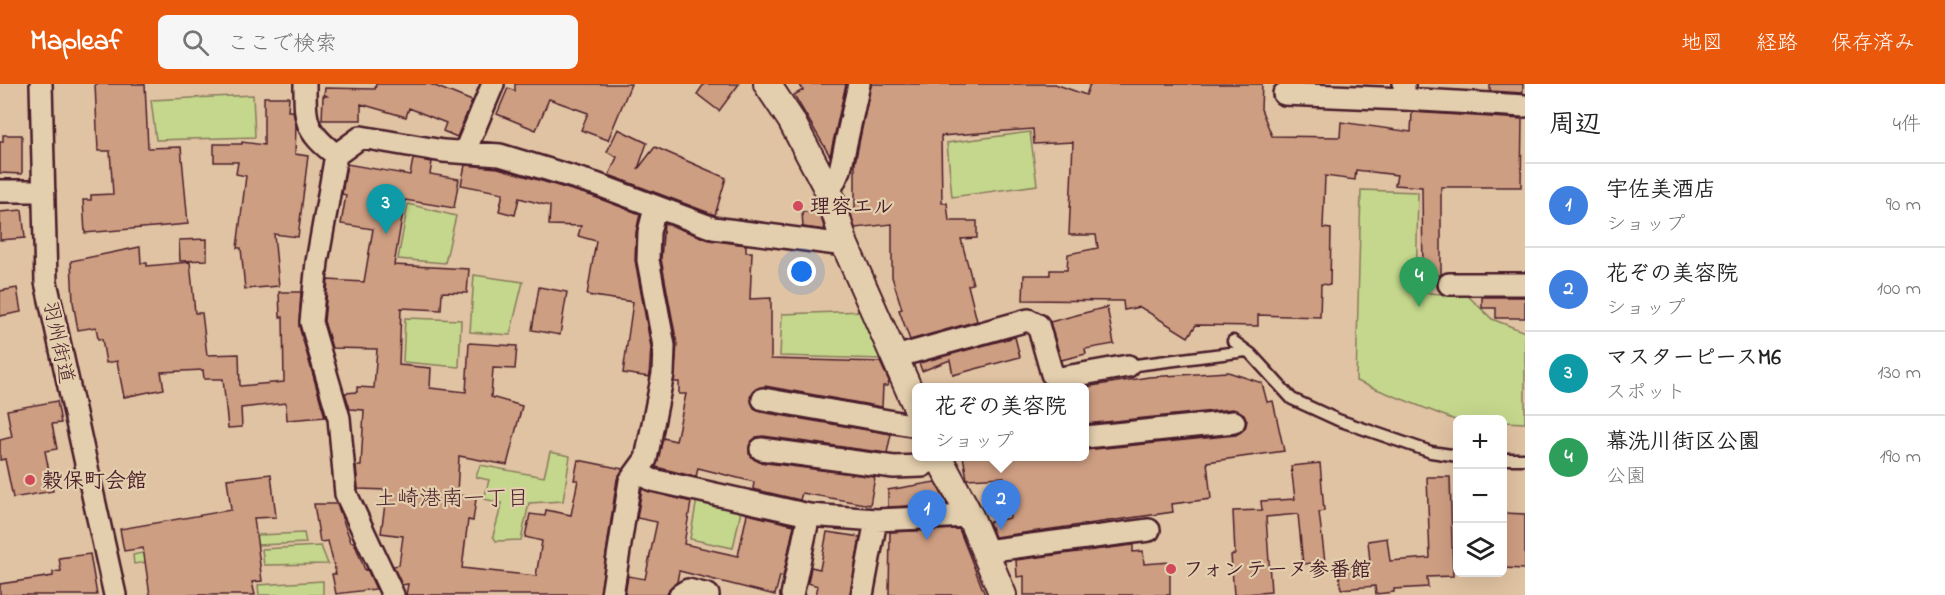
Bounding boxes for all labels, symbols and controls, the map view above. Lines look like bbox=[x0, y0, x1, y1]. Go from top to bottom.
search box bbox=[158, 15, 578, 69]
text: Mapleaf bbox=[30, 22, 122, 63]
icon: search bbox=[179, 26, 212, 59]
text: ここで検索 bbox=[227, 29, 337, 61]
text: 地図 bbox=[1681, 29, 1723, 59]
text: 経路 bbox=[1756, 29, 1798, 59]
text: 保存済み bbox=[1831, 29, 1915, 59]
text: 周辺 bbox=[1549, 107, 1601, 145]
text: 4件 bbox=[1893, 111, 1921, 140]
text: 宇佐美酒店 bbox=[1606, 175, 1716, 207]
pin: 3 bbox=[366, 184, 406, 234]
text: 1 bbox=[1565, 191, 1572, 220]
text: 90 m bbox=[1886, 191, 1921, 220]
place label: 理容エル bbox=[810, 193, 894, 223]
marker: 理容エル bbox=[791, 199, 805, 213]
text: ショップ bbox=[1606, 211, 1685, 240]
your location bbox=[787, 257, 816, 286]
pin: 4 bbox=[1400, 258, 1438, 307]
text: 花ぞの美容院 bbox=[1606, 259, 1738, 291]
text: 2 bbox=[1564, 275, 1573, 304]
text: 100 m bbox=[1877, 275, 1921, 304]
text: ショップ bbox=[1606, 295, 1685, 324]
street label: 羽州街道 bbox=[34, 298, 80, 387]
text: マスターピースM6 bbox=[1606, 343, 1781, 375]
text: 3 bbox=[1564, 359, 1573, 388]
text: 130 m bbox=[1877, 359, 1921, 388]
text: スポット bbox=[1606, 379, 1686, 408]
popup bbox=[912, 383, 1089, 461]
text: 花ぞの美容院 bbox=[934, 392, 1067, 424]
map controls bbox=[1453, 415, 1507, 577]
button: + bbox=[1453, 415, 1507, 469]
text: 幕洗川街区公園 bbox=[1606, 427, 1760, 459]
text: ショップ bbox=[934, 428, 1014, 457]
text: 4 bbox=[1564, 443, 1573, 472]
text: 190 m bbox=[1879, 443, 1921, 472]
text: 公園 bbox=[1606, 463, 1646, 492]
place label: 穀保町会館 bbox=[42, 467, 147, 497]
button: − bbox=[1453, 469, 1507, 523]
marker: 穀保町会館 bbox=[23, 473, 37, 487]
pin: 2 bbox=[982, 480, 1020, 530]
district label: 土崎港南一丁目 bbox=[375, 484, 529, 516]
pin: 1 bbox=[908, 490, 946, 540]
button: layers bbox=[1453, 523, 1507, 577]
place label: フォンテーヌ参番館 bbox=[1183, 556, 1371, 586]
marker: フォンテーヌ参番館 bbox=[1164, 562, 1178, 576]

